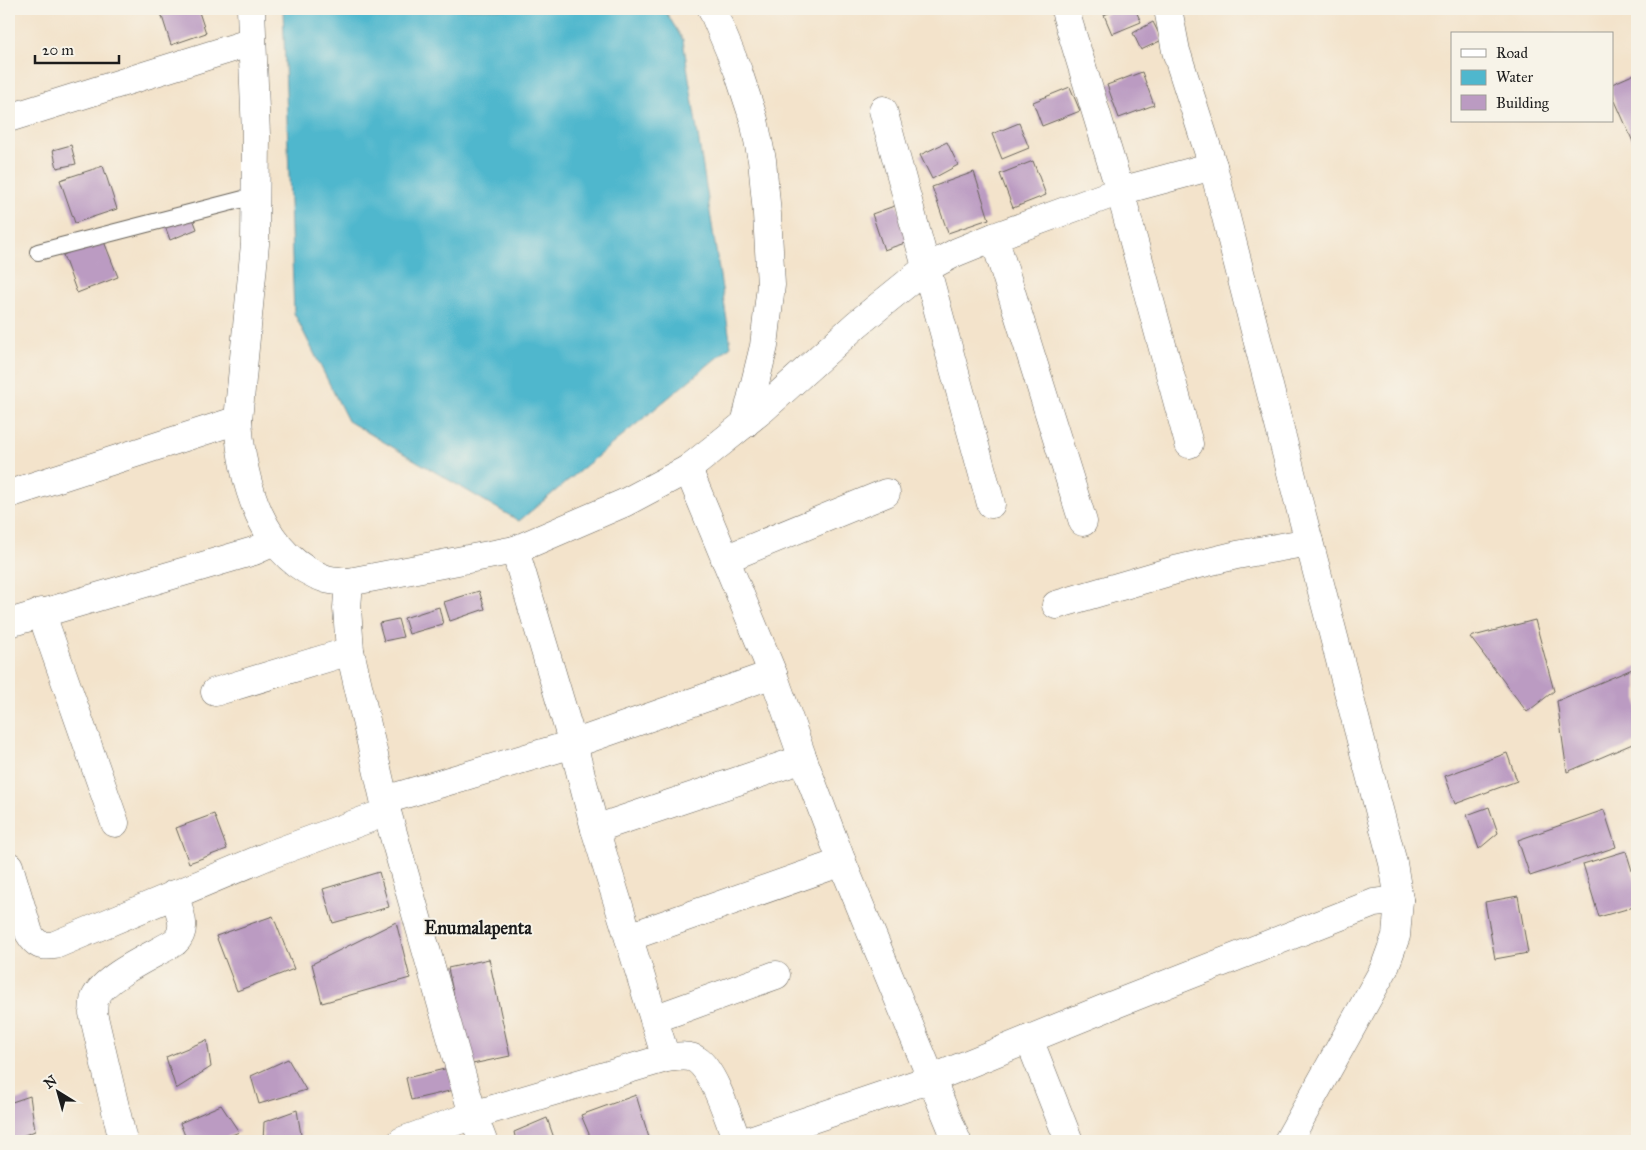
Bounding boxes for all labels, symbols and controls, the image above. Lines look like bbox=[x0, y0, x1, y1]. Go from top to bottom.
scale bar bbox=[35, 32, 119, 64]
legend bbox=[1451, 32, 1614, 122]
text: 20 m bbox=[42, 41, 74, 59]
text: Road bbox=[1496, 44, 1528, 62]
text: Water bbox=[1496, 68, 1533, 86]
text: Building bbox=[1496, 94, 1550, 112]
district label: Enumalapenta bbox=[424, 917, 532, 940]
north arrow bbox=[32, 1068, 82, 1118]
text: N bbox=[41, 1072, 60, 1092]

